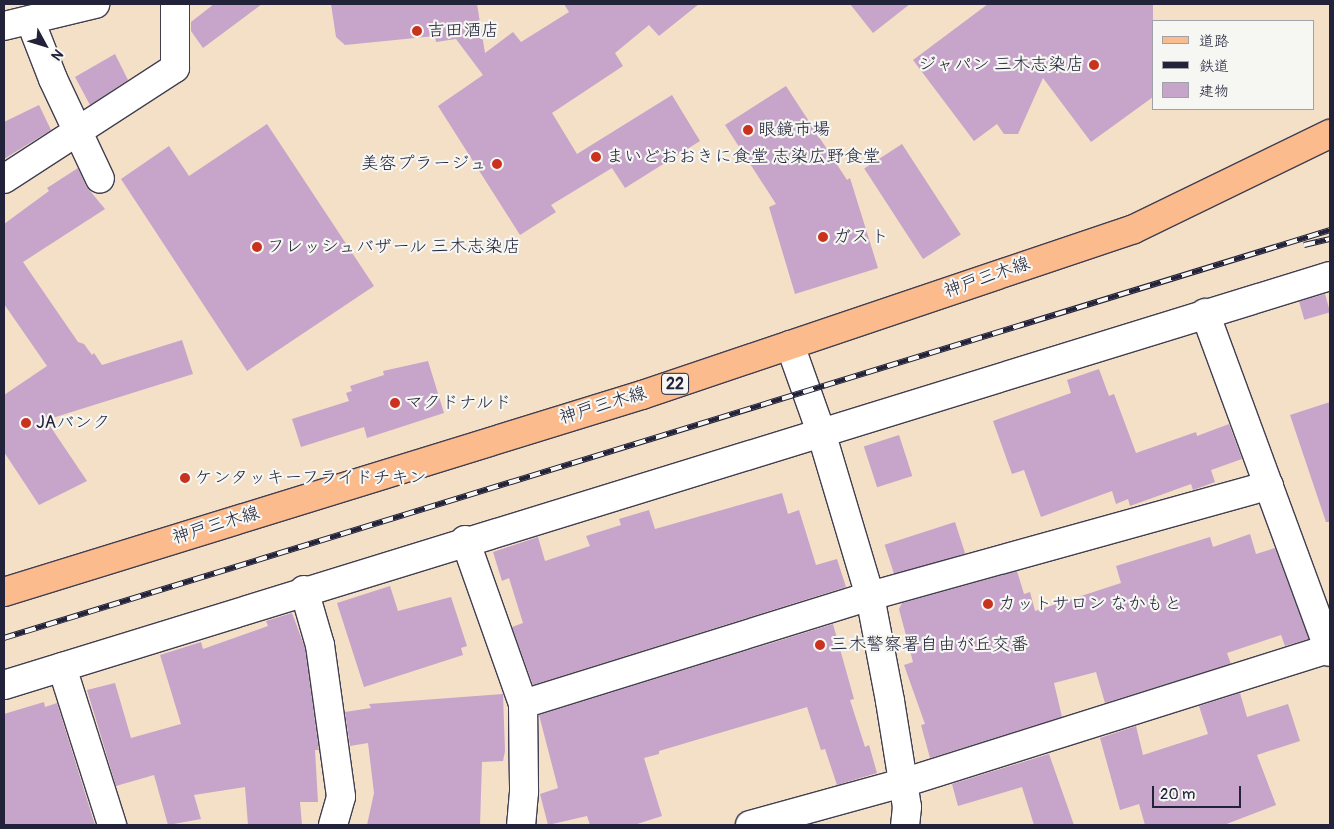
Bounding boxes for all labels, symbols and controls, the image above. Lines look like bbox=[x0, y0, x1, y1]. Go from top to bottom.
north arrow bbox=[20, 20, 70, 70]
place label: 吉田酒店 bbox=[427, 20, 499, 42]
legend bbox=[1152, 20, 1314, 110]
marker: 吉田酒店 bbox=[411, 25, 423, 37]
text: 道路 bbox=[1199, 32, 1229, 51]
text: N bbox=[47, 46, 67, 64]
place label: ジャパン 三木志染店 bbox=[918, 54, 1084, 76]
text: 鉄道 bbox=[1199, 57, 1229, 76]
marker: ジャパン 三木志染店 bbox=[1088, 59, 1100, 71]
text: 建物 bbox=[1199, 82, 1229, 101]
place label: 眼鏡市場 bbox=[758, 119, 830, 141]
marker: 眼鏡市場 bbox=[742, 124, 754, 136]
place label: まいどおおきに食堂 志染広野食堂 bbox=[606, 146, 880, 168]
marker: まいどおおきに食堂 志染広野食堂 bbox=[590, 151, 602, 163]
place label: 美容プラージュ bbox=[361, 153, 487, 175]
marker: 美容プラージュ bbox=[491, 158, 503, 170]
place label: ガスト bbox=[833, 226, 887, 248]
marker: ガスト bbox=[817, 231, 829, 243]
place label: フレッシュバザール 三木志染店 bbox=[267, 236, 523, 258]
marker: フレッシュバザール 三木志染店 bbox=[251, 241, 263, 253]
street label: 神戸三木線 bbox=[941, 253, 1033, 303]
road number: 22 bbox=[660, 370, 690, 398]
street label: 神戸三木線 bbox=[557, 383, 649, 429]
place label: マクドナルド bbox=[405, 392, 513, 414]
marker: マクドナルド bbox=[389, 397, 401, 409]
place label: JAバンク bbox=[36, 412, 110, 434]
marker: JAバンク bbox=[20, 417, 32, 429]
place label: ケンタッキーフライドチキン bbox=[195, 467, 429, 489]
marker: ケンタッキーフライドチキン bbox=[179, 472, 191, 484]
street label: 神戸三木線 bbox=[170, 503, 262, 549]
place label: カットサロン なかもと bbox=[998, 593, 1182, 615]
marker: カットサロン なかもと bbox=[982, 598, 994, 610]
place label: 三木警察署自由が丘交番 bbox=[830, 634, 1028, 656]
marker: 三木警察署自由が丘交番 bbox=[814, 639, 826, 651]
scale bar bbox=[1154, 776, 1243, 808]
text: 20 m bbox=[1160, 785, 1195, 804]

